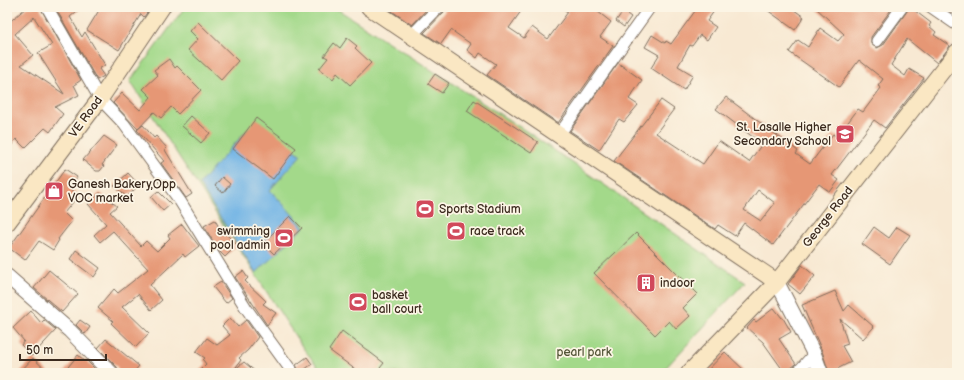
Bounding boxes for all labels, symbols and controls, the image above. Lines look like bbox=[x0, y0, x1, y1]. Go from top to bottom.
street label: VE Road bbox=[66, 93, 106, 141]
place label: St. Lasalle Higher Secondary School bbox=[734, 120, 832, 149]
school or university icon: St. Lasalle Higher Secondary School bbox=[834, 123, 856, 145]
place label: Ganesh Bakery,Opp VOC market bbox=[68, 177, 176, 206]
shop icon: Ganesh Bakery,Opp VOC market bbox=[43, 180, 65, 202]
street label: George Road bbox=[800, 183, 857, 251]
sports icon: Sports Stadium bbox=[414, 198, 436, 220]
place label: Sports Stadium bbox=[439, 202, 521, 217]
sports icon: race track bbox=[445, 220, 467, 242]
place label: swimming pool admin bbox=[210, 224, 270, 253]
place label: race track bbox=[470, 224, 525, 239]
sports icon: swimming pool admin bbox=[273, 227, 295, 249]
building icon: indoor bbox=[635, 272, 657, 294]
place label: indoor bbox=[660, 276, 695, 291]
place label: basket ball court bbox=[372, 288, 422, 317]
sports icon: basket ball court bbox=[347, 291, 369, 313]
scale bar bbox=[20, 336, 106, 362]
text: 50 m bbox=[26, 343, 53, 358]
park label: pearl park bbox=[556, 345, 612, 360]

